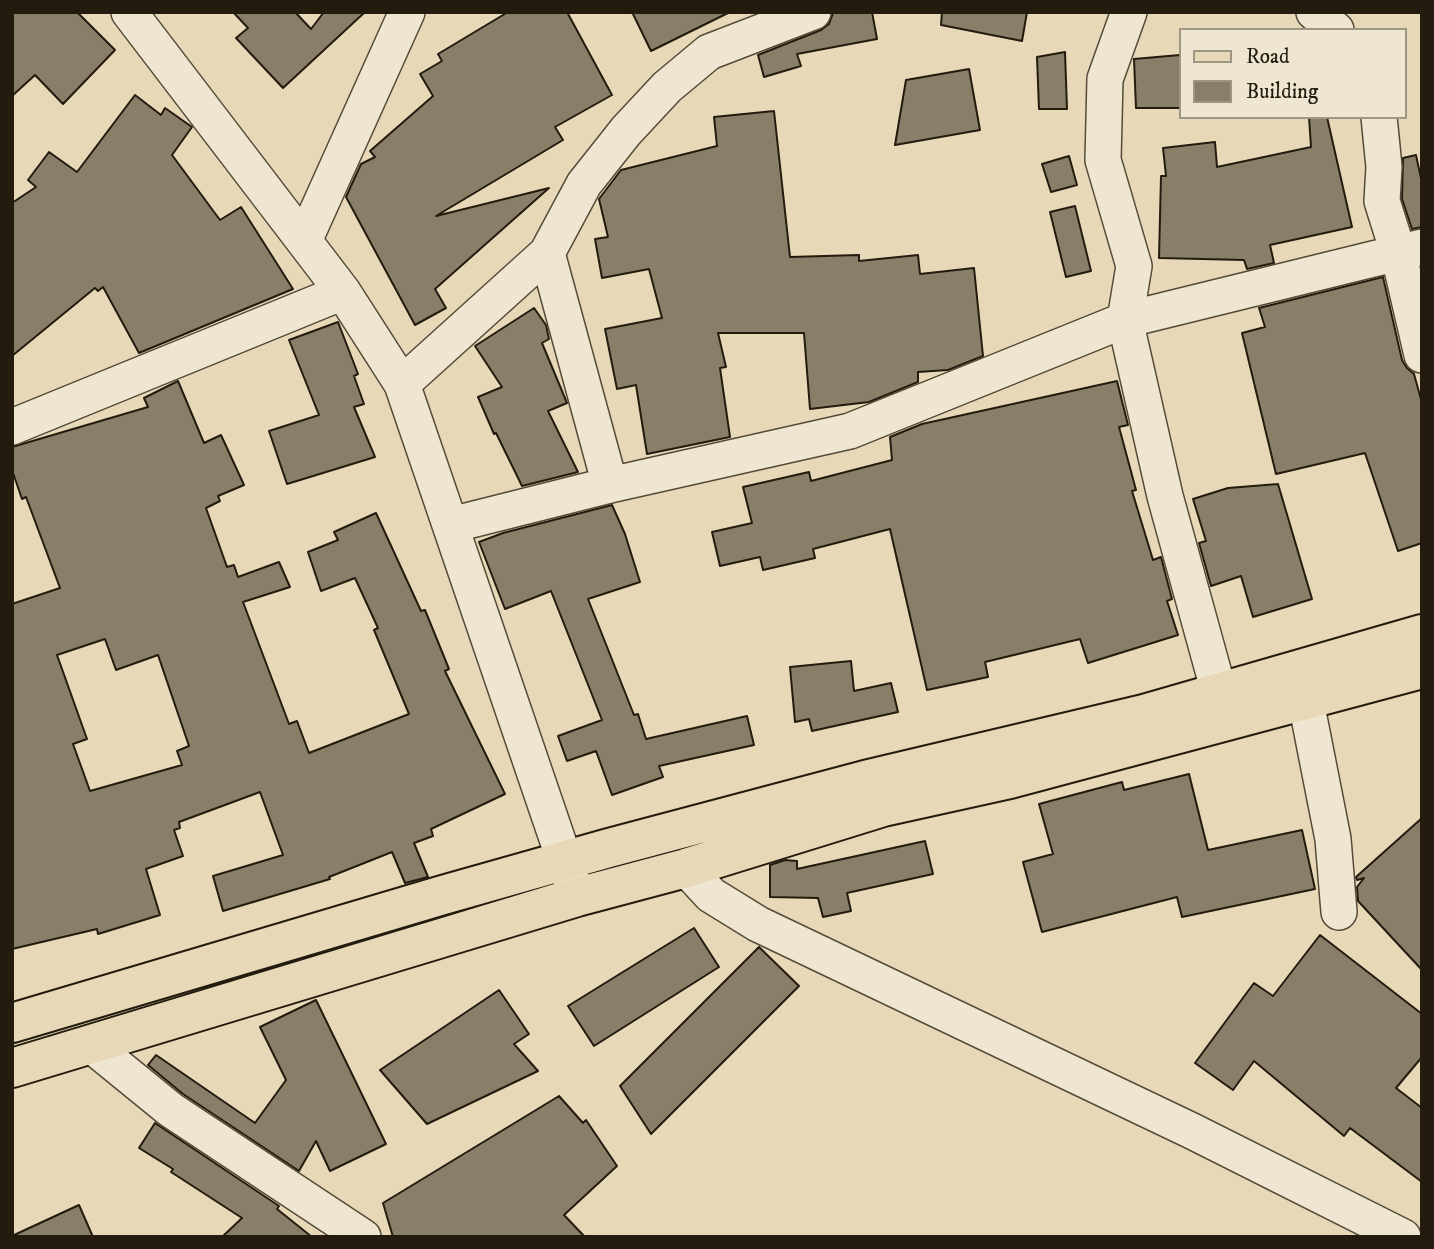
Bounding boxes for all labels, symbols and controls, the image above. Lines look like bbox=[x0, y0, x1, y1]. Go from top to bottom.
legend bbox=[1178, 28, 1406, 119]
text: Road bbox=[1246, 44, 1290, 70]
text: Building bbox=[1246, 79, 1318, 105]

